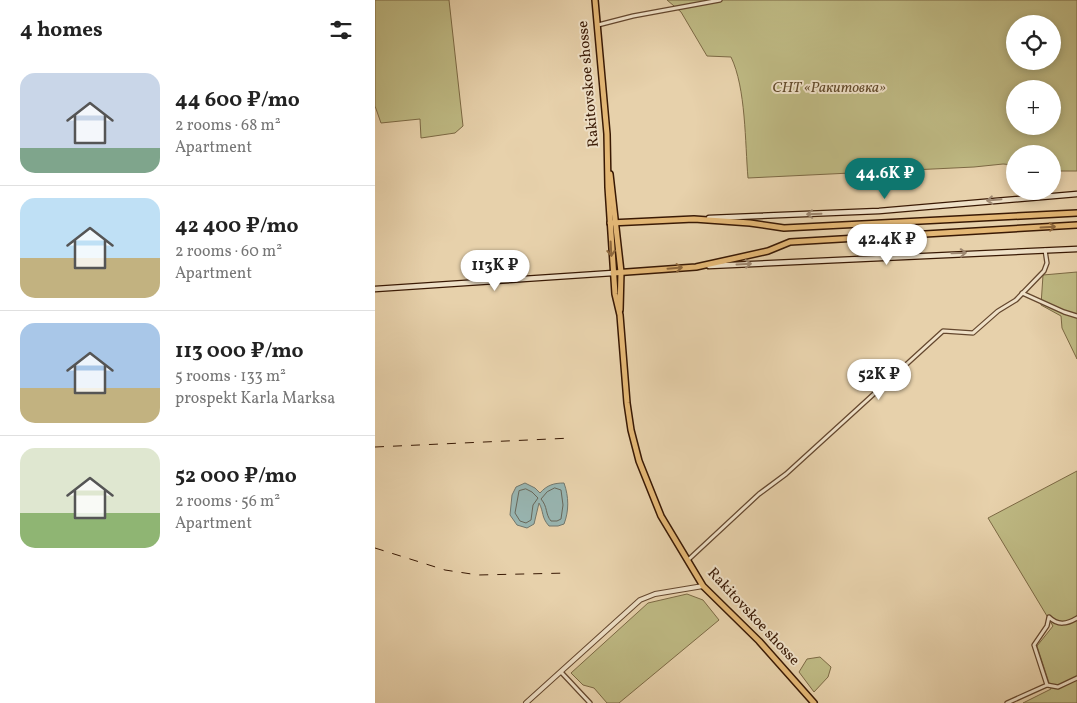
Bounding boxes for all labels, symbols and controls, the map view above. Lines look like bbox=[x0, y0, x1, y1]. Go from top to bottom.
map controls bbox=[1006, 15, 1061, 200]
button: locate bbox=[1006, 15, 1061, 70]
text: 4 homes bbox=[20, 16, 103, 45]
icon: filters bbox=[327, 16, 355, 44]
street label: Rakitovskoe shosse bbox=[573, 20, 605, 148]
park label: СНТ «Ракитовка» bbox=[772, 78, 886, 99]
button: + bbox=[1006, 80, 1061, 135]
text: 44 600 ₽/mo bbox=[175, 86, 300, 115]
icon: home bbox=[60, 93, 120, 153]
text: 2 rooms · 68 m² bbox=[175, 115, 281, 137]
text: Apartment bbox=[175, 137, 252, 159]
button: − bbox=[1006, 145, 1061, 200]
pin: 44.6K ₽ bbox=[839, 158, 931, 200]
text: 44.6K ₽ bbox=[856, 163, 914, 185]
one-way arrow bbox=[986, 196, 1002, 205]
one-way arrow bbox=[806, 209, 822, 218]
text: 42 400 ₽/mo bbox=[175, 212, 299, 241]
icon: home bbox=[60, 218, 120, 278]
one-way arrow bbox=[1040, 222, 1056, 231]
pin: 42.4K ₽ bbox=[841, 224, 933, 266]
text: 42.4K ₽ bbox=[858, 229, 916, 251]
one-way arrow bbox=[607, 240, 616, 256]
text: 2 rooms · 60 m² bbox=[175, 241, 282, 263]
one-way arrow bbox=[951, 249, 967, 258]
pin: 113K ₽ bbox=[454, 250, 536, 292]
text: 113K ₽ bbox=[472, 255, 518, 277]
one-way arrow bbox=[736, 259, 752, 269]
text: Apartment bbox=[175, 263, 252, 285]
one-way arrow bbox=[667, 263, 683, 273]
text: 113 000 ₽/mo bbox=[175, 337, 303, 366]
icon: home bbox=[60, 343, 120, 403]
pin: 52K ₽ bbox=[844, 358, 914, 401]
text: 52K ₽ bbox=[858, 364, 900, 386]
text: 5 rooms · 133 m² bbox=[175, 366, 286, 388]
text: prospekt Karla Marksa bbox=[175, 388, 335, 410]
text: 52 000 ₽/mo bbox=[175, 462, 297, 491]
icon: home bbox=[60, 468, 120, 528]
text: 2 rooms · 56 m² bbox=[175, 491, 280, 513]
text: Apartment bbox=[175, 513, 252, 535]
street label: Rakitovskoe shosse bbox=[702, 563, 804, 671]

